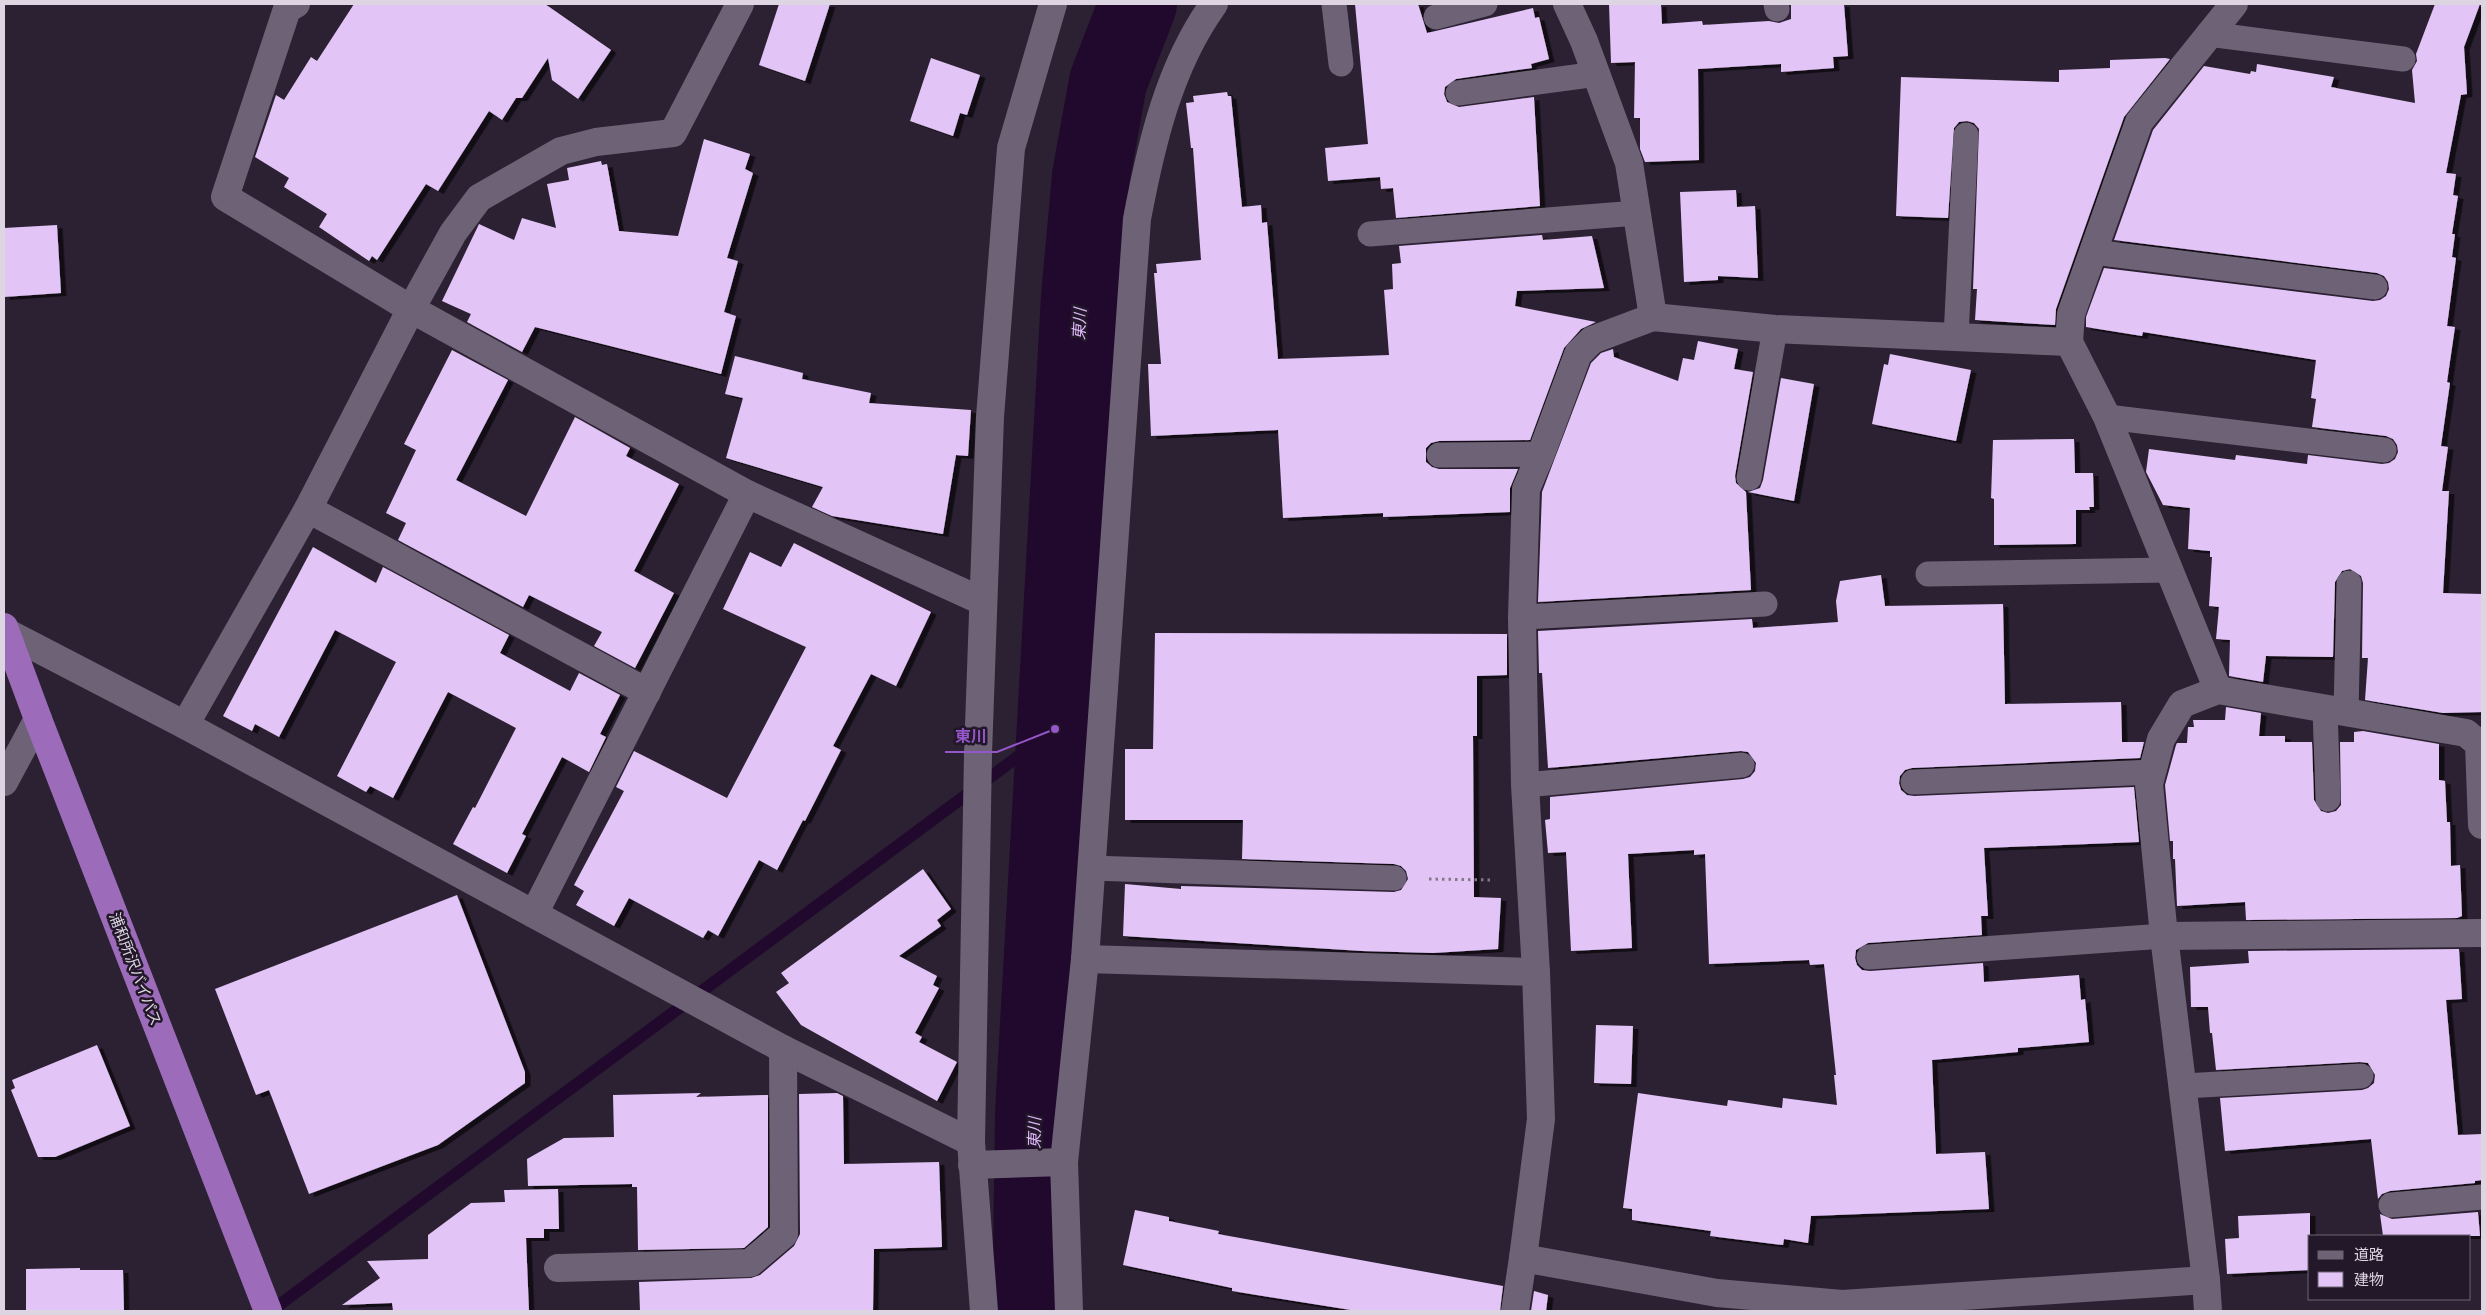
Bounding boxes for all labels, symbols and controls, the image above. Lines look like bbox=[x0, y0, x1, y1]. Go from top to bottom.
water label: 東川 bbox=[1070, 306, 1089, 340]
callout: 東川 bbox=[945, 721, 997, 752]
text: 東川 bbox=[955, 728, 987, 745]
street label: 浦和所沢バイパス bbox=[106, 910, 165, 1028]
water label: 東川 bbox=[1026, 1115, 1043, 1149]
legend bbox=[2308, 1235, 2471, 1300]
text: 道路 bbox=[2354, 1247, 2384, 1263]
text: 建物 bbox=[2354, 1272, 2384, 1288]

